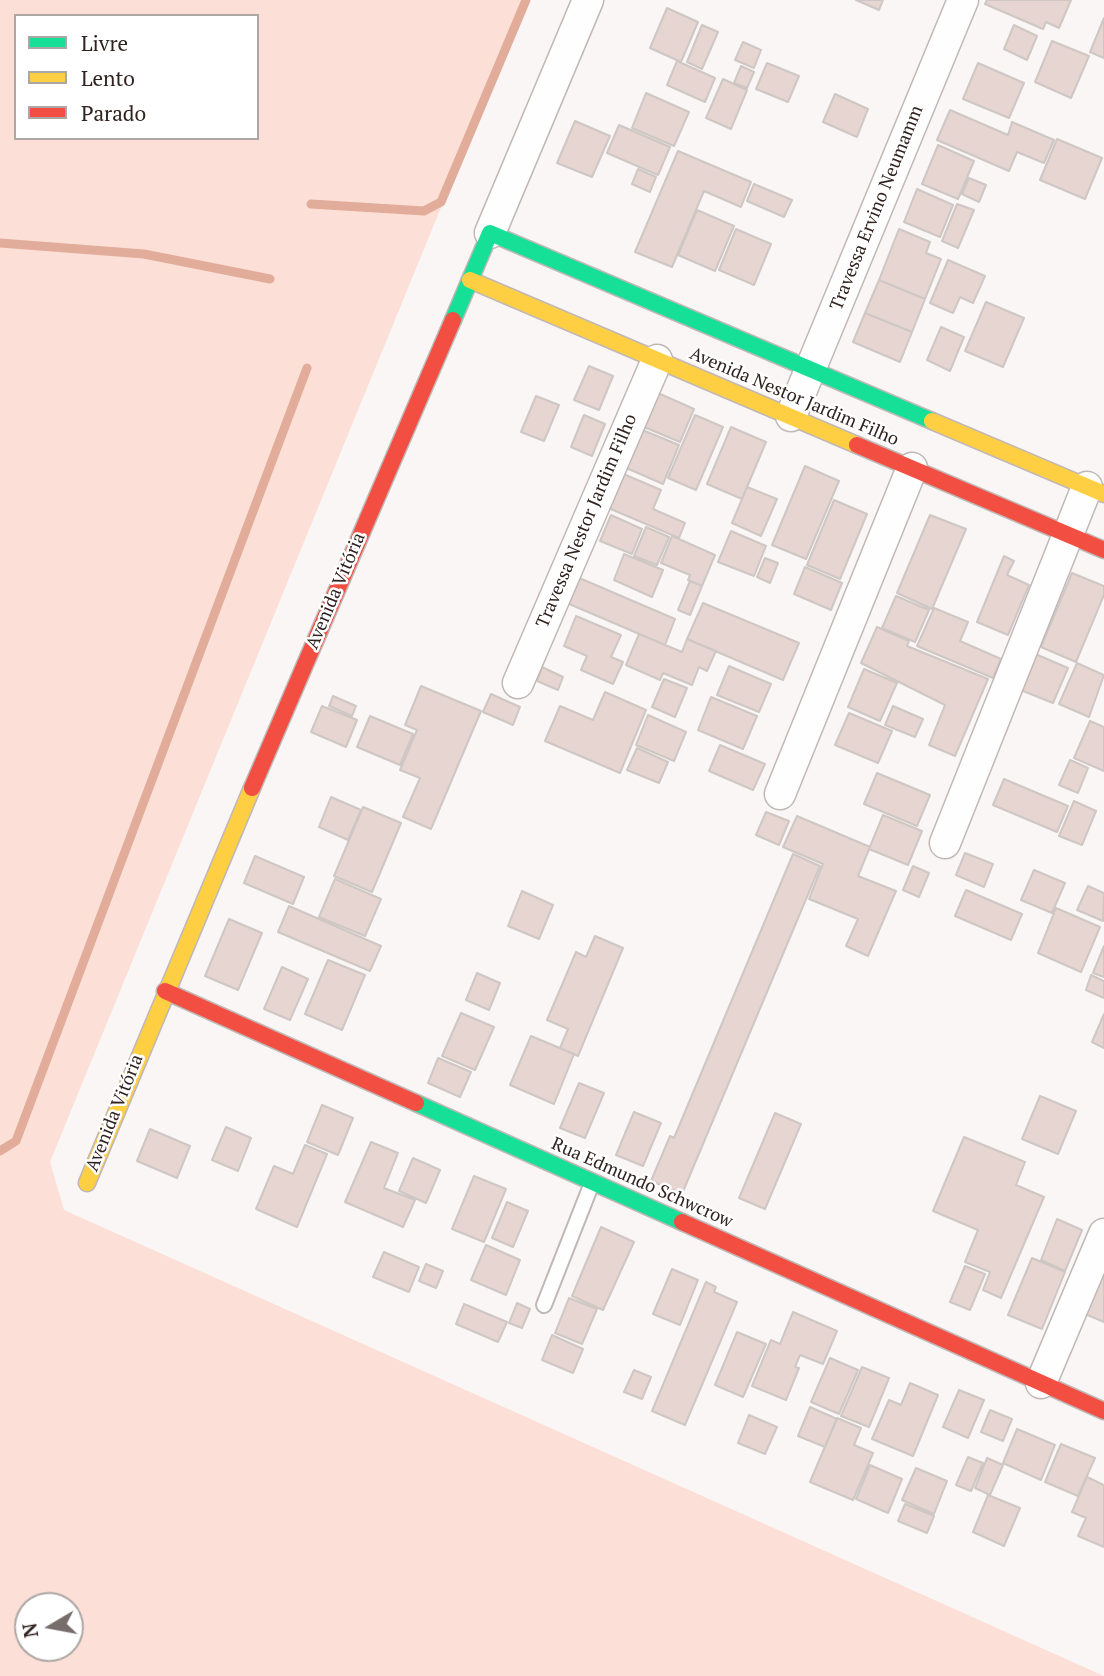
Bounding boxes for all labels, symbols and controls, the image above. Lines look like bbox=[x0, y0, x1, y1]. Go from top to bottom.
legend bbox=[14, 14, 259, 140]
text: Livre bbox=[81, 29, 128, 57]
text: Lento bbox=[81, 64, 135, 92]
text: Parado bbox=[81, 99, 146, 127]
street label: Travessa Ervino Neumamm bbox=[826, 102, 928, 314]
street label: Avenida Nestor Jardim Filho bbox=[686, 343, 902, 451]
street label: Travessa Nestor Jardim Filho bbox=[532, 411, 642, 631]
street label: Avenida Vitória bbox=[302, 530, 370, 652]
street label: Avenida Vitória bbox=[82, 1051, 148, 1175]
street label: Rua Edmundo Schwcrow bbox=[548, 1133, 736, 1233]
north arrow bbox=[14, 1592, 84, 1662]
text: N bbox=[16, 1621, 43, 1640]

